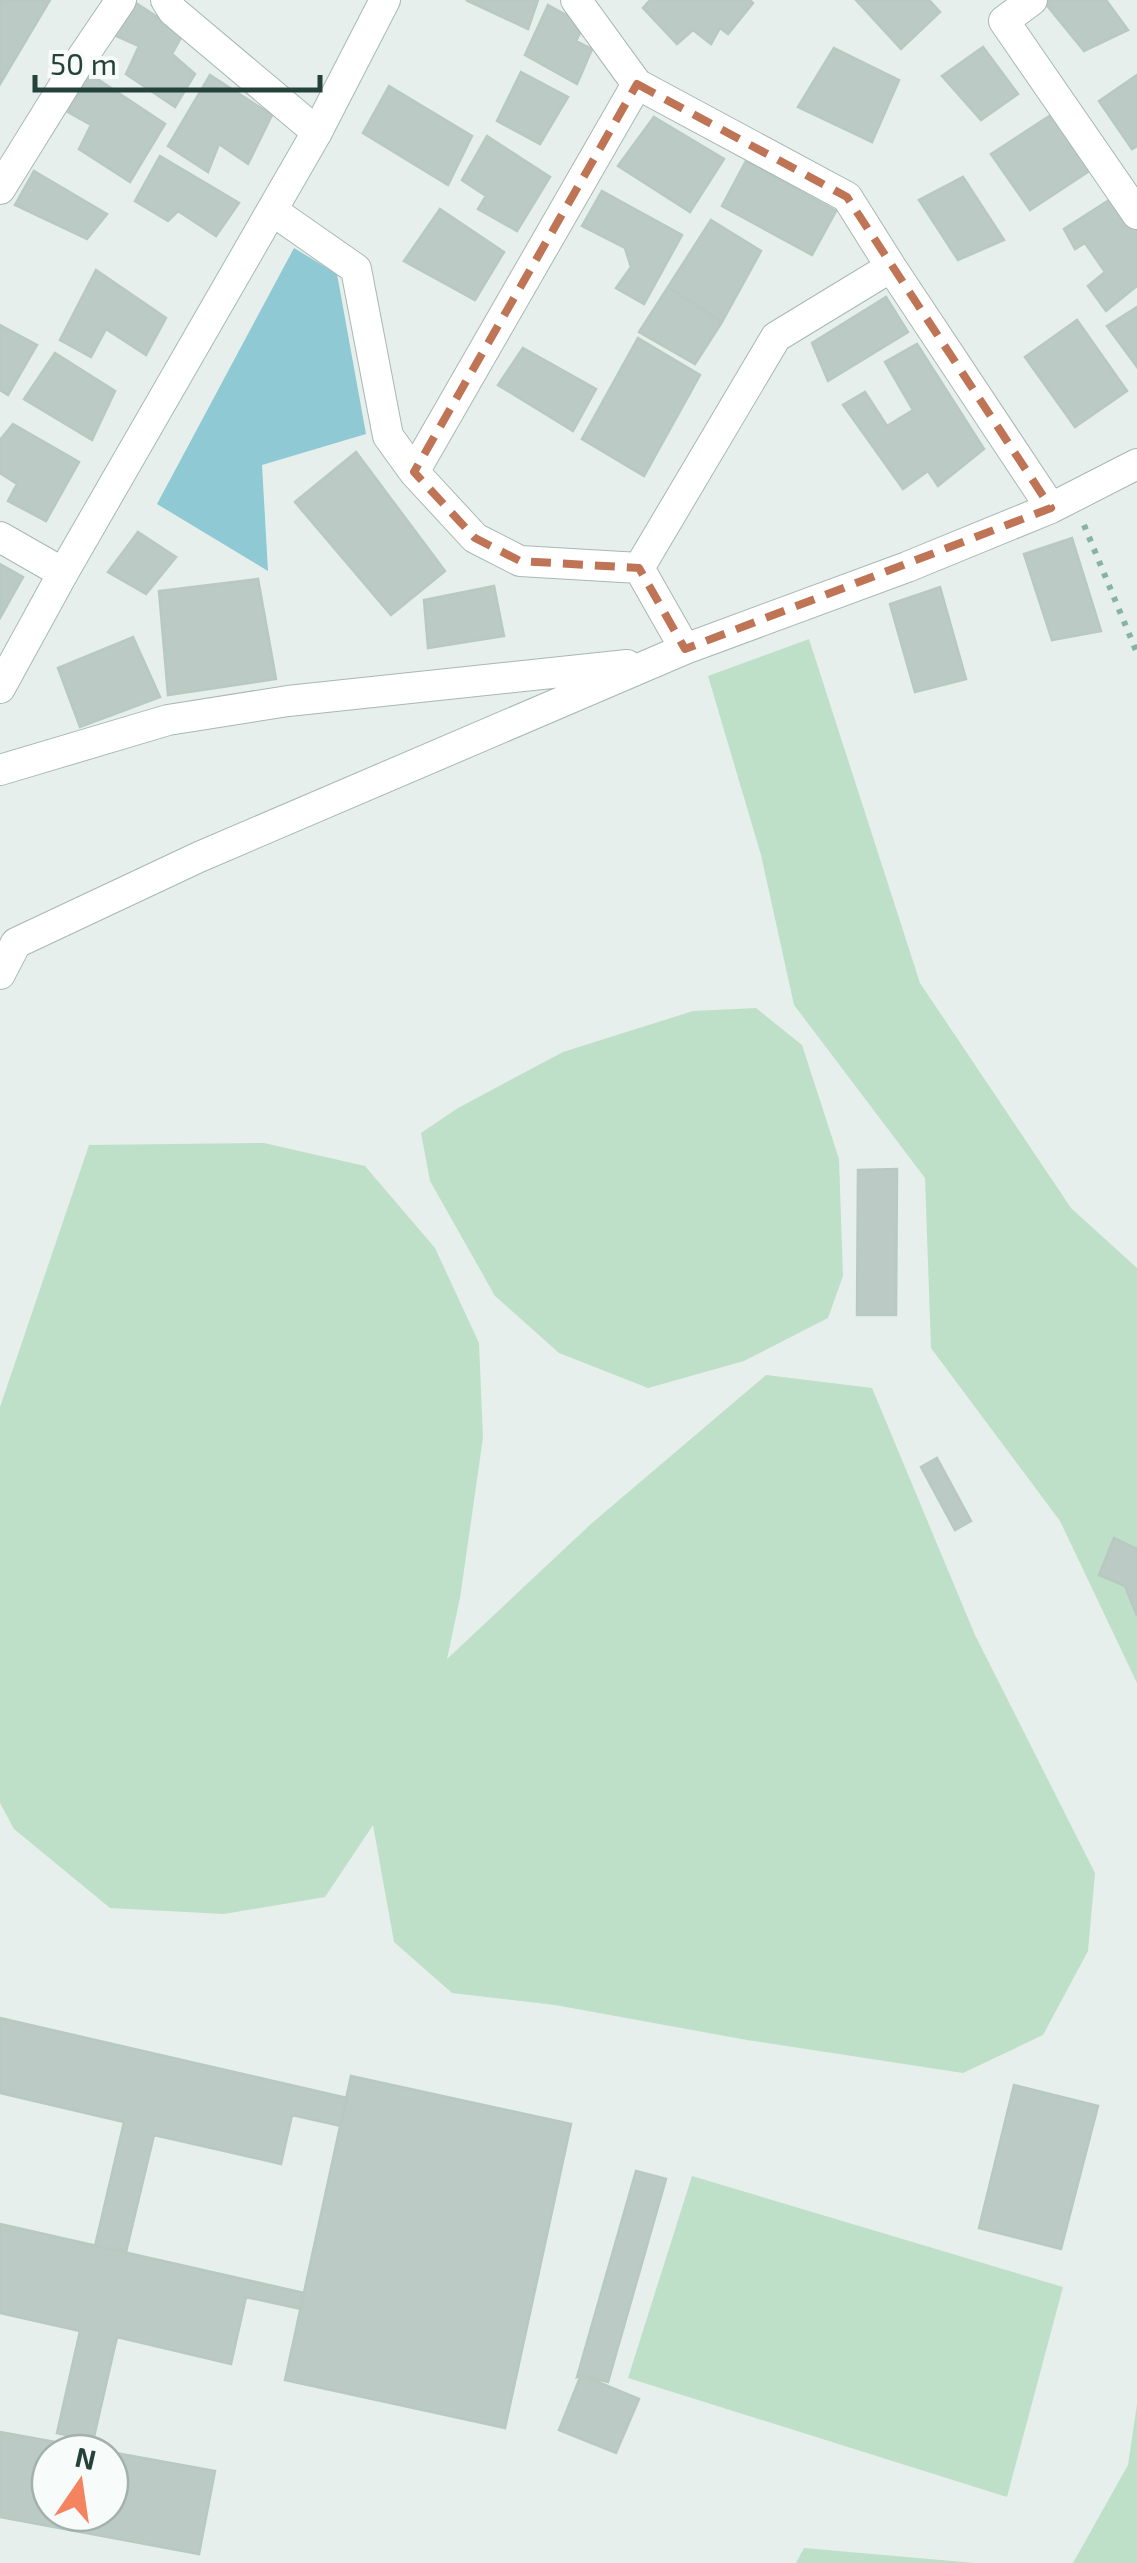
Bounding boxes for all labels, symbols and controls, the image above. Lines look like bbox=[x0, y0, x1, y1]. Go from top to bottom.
scale bar bbox=[35, 30, 320, 92]
text: 50 m bbox=[50, 45, 117, 81]
north arrow bbox=[30, 2433, 130, 2533]
text: N bbox=[72, 2439, 100, 2477]

